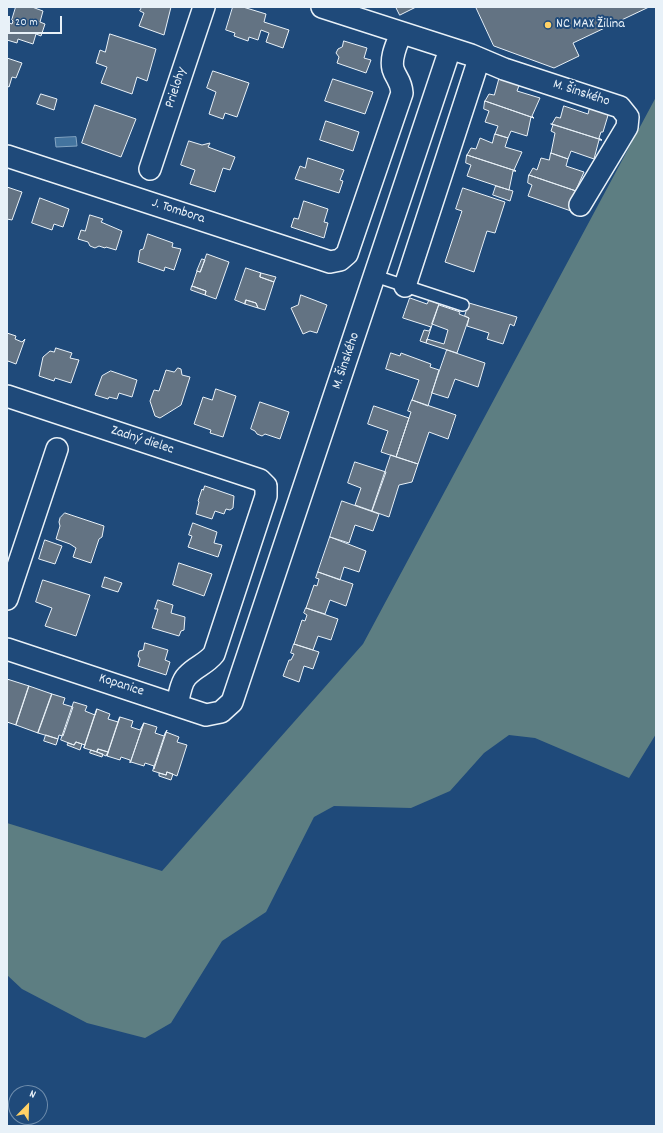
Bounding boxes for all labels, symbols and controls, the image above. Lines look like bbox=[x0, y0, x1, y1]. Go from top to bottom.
scale bar bbox=[10, 8, 64, 34]
text: 20 m bbox=[15, 14, 38, 31]
place label: NC MAX Žilina bbox=[556, 17, 625, 33]
marker: NC MAX Žilina bbox=[543, 20, 553, 30]
street label: Prielohy bbox=[163, 65, 191, 111]
street label: M. Šinského bbox=[550, 77, 612, 111]
street label: J. Tombora bbox=[149, 196, 207, 228]
street label: M. Šinského bbox=[329, 330, 365, 392]
street label: Zadný dielec bbox=[108, 423, 176, 459]
street label: Kopanice bbox=[96, 671, 146, 701]
north arrow bbox=[8, 1085, 48, 1125]
text: N bbox=[27, 1086, 38, 1103]

